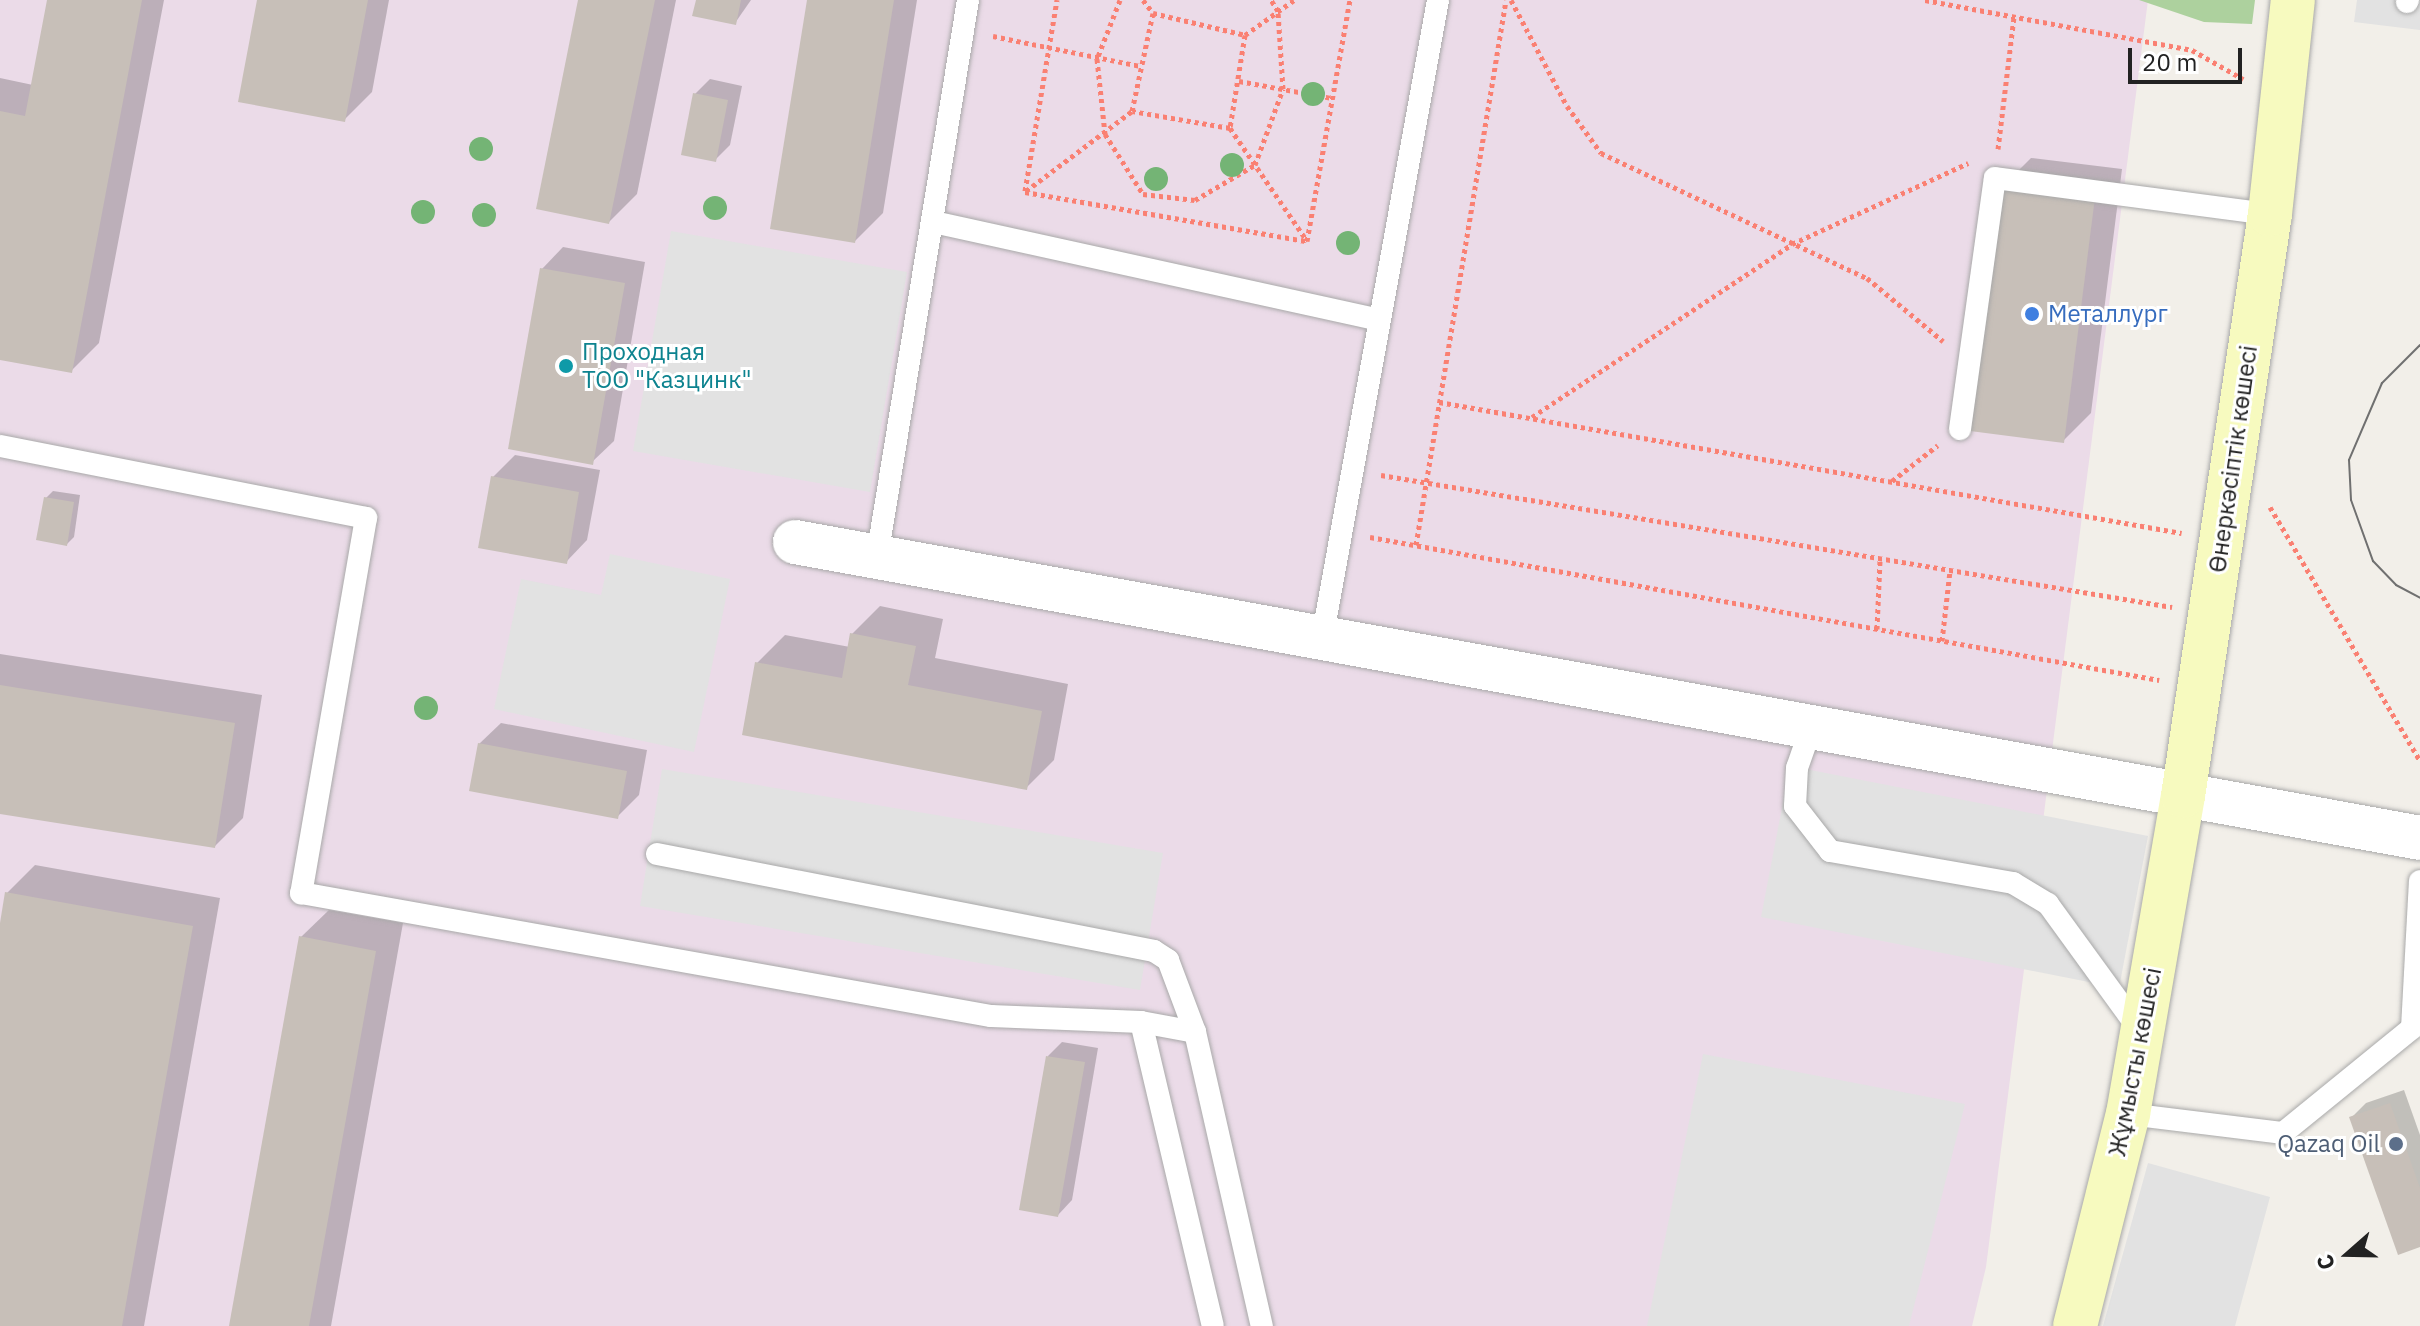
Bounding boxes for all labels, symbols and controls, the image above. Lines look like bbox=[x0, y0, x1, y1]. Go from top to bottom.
scale bar bbox=[2132, 32, 2246, 82]
text: 20 m bbox=[2142, 46, 2197, 78]
place label: Металлург bbox=[2048, 300, 2168, 328]
marker: Металлург bbox=[2023, 305, 2041, 323]
place label: Проходная ТОО "Казцинк" bbox=[582, 338, 751, 394]
street label: Өнеркәсіптік көшесі bbox=[2203, 344, 2263, 574]
marker: Проходная ТОО "Казцинк" bbox=[557, 357, 575, 375]
street label: Жұмысты көшесі bbox=[2103, 965, 2167, 1159]
place label: Qazaq Oil bbox=[2277, 1130, 2380, 1158]
marker: Qazaq Oil bbox=[2387, 1135, 2405, 1153]
north arrow bbox=[2308, 1214, 2388, 1294]
text: С bbox=[2309, 1251, 2341, 1274]

